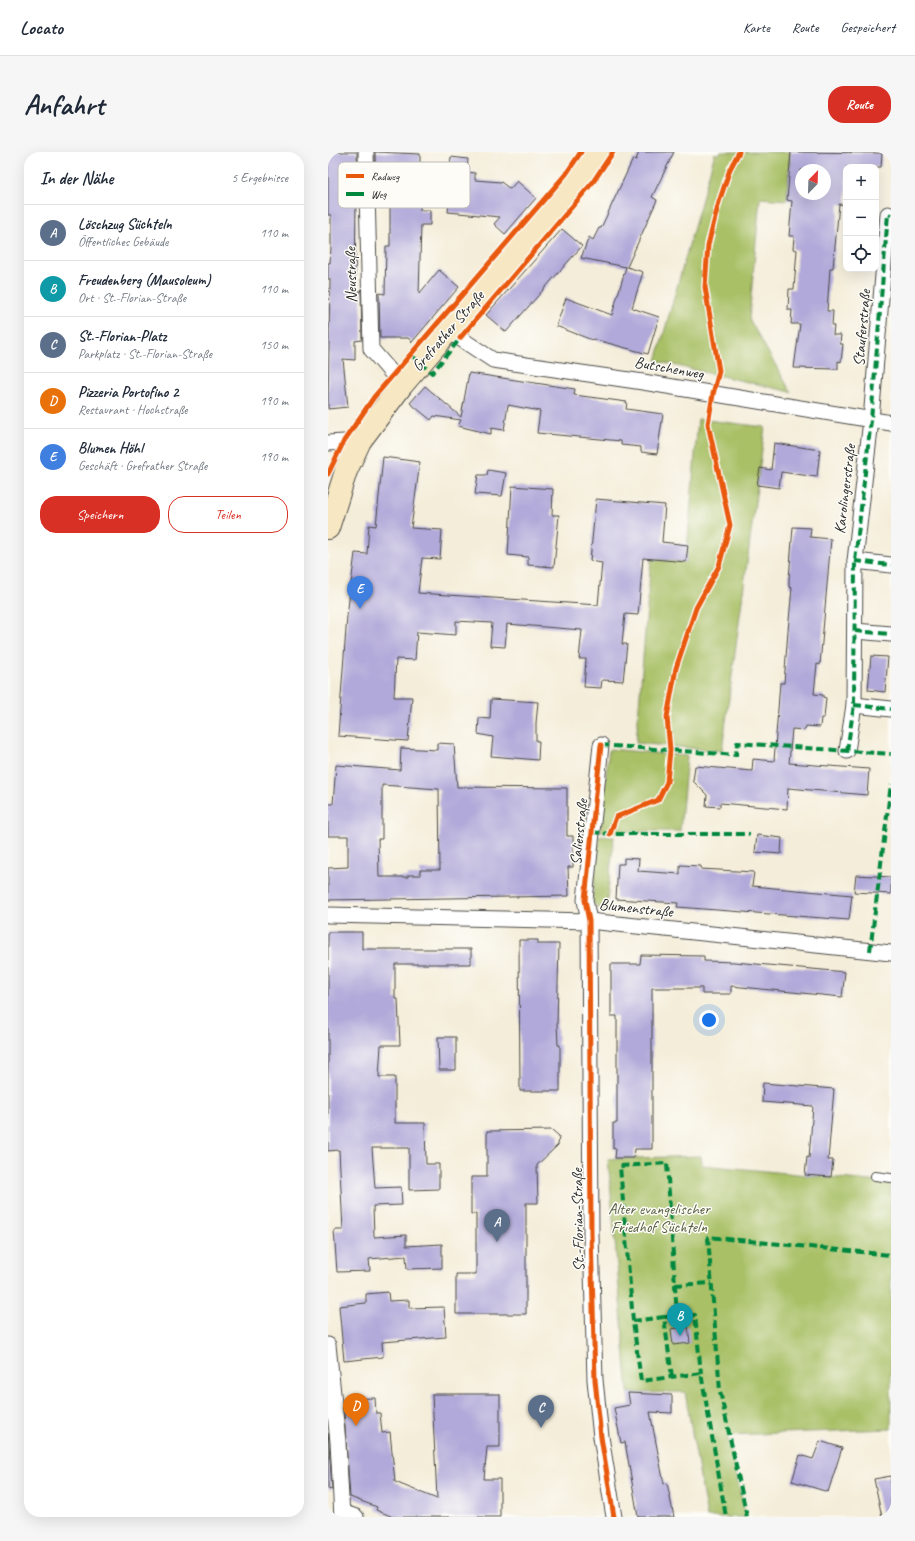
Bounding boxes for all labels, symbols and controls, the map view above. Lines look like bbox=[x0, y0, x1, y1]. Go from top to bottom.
text: Locato bbox=[20, 16, 63, 40]
text: Karte bbox=[743, 19, 770, 36]
text: Route bbox=[792, 19, 818, 36]
text: Gespeichert bbox=[840, 19, 895, 36]
button: Route bbox=[828, 86, 891, 123]
text: Anfahrt bbox=[24, 87, 104, 122]
legend bbox=[338, 162, 470, 208]
north arrow bbox=[795, 164, 831, 200]
map controls bbox=[843, 164, 879, 272]
button: + bbox=[843, 164, 879, 200]
text: In der Nähe bbox=[40, 168, 113, 189]
text: Radweg bbox=[371, 169, 400, 183]
text: 5 Ergebnisse bbox=[232, 170, 288, 186]
text: Weg bbox=[371, 187, 388, 201]
button: − bbox=[843, 200, 879, 236]
text: Löschzug Süchteln bbox=[78, 215, 172, 234]
text: A bbox=[50, 225, 56, 241]
text: 110 m bbox=[260, 225, 288, 241]
text: Öffentliches Gebäude bbox=[78, 234, 168, 250]
button: locate bbox=[843, 236, 879, 272]
street label: Neustraße bbox=[340, 245, 361, 303]
text: Freudenberg (Mausoleum) bbox=[78, 271, 210, 290]
text: B bbox=[50, 281, 56, 297]
text: 110 m bbox=[260, 281, 288, 297]
street label: Grefrather Straße bbox=[407, 285, 490, 376]
street label: Stauferstraße bbox=[849, 287, 875, 367]
text: Ort · St.-Florian-Straße bbox=[78, 290, 186, 306]
text: St.-Florian-Platz bbox=[78, 327, 167, 346]
text: C bbox=[50, 337, 56, 353]
text: 150 m bbox=[260, 337, 288, 353]
text: Parkplatz · St.-Florian-Straße bbox=[78, 346, 212, 362]
street label: Butschenweg bbox=[633, 352, 706, 384]
text: Pizzeria Portofino 2 bbox=[78, 383, 179, 402]
text: D bbox=[49, 393, 57, 409]
text: 190 m bbox=[260, 393, 288, 409]
text: Restaurant · Hochstraße bbox=[78, 402, 188, 418]
text: Blumen Höhl bbox=[78, 439, 143, 458]
street label: Karolingerstraße bbox=[830, 441, 861, 535]
text: E bbox=[50, 449, 56, 465]
text: 190 m bbox=[260, 449, 288, 465]
text: Geschäft · Grefrather Straße bbox=[78, 458, 207, 474]
button: Speichern bbox=[40, 496, 160, 533]
button: Teilen bbox=[168, 496, 288, 533]
pin: E bbox=[347, 576, 373, 609]
street label: Salierstraße bbox=[566, 796, 593, 866]
street label: Blumenstraße bbox=[598, 894, 676, 922]
your location bbox=[699, 1010, 719, 1030]
street label: St.-Florian-Straße bbox=[567, 1166, 589, 1272]
park label: Alter evangelischer Friedhof Süchteln bbox=[608, 1199, 711, 1237]
pin: A bbox=[484, 1209, 510, 1242]
pin: B bbox=[667, 1303, 693, 1336]
pin: D bbox=[343, 1393, 369, 1426]
pin: C bbox=[528, 1395, 554, 1428]

